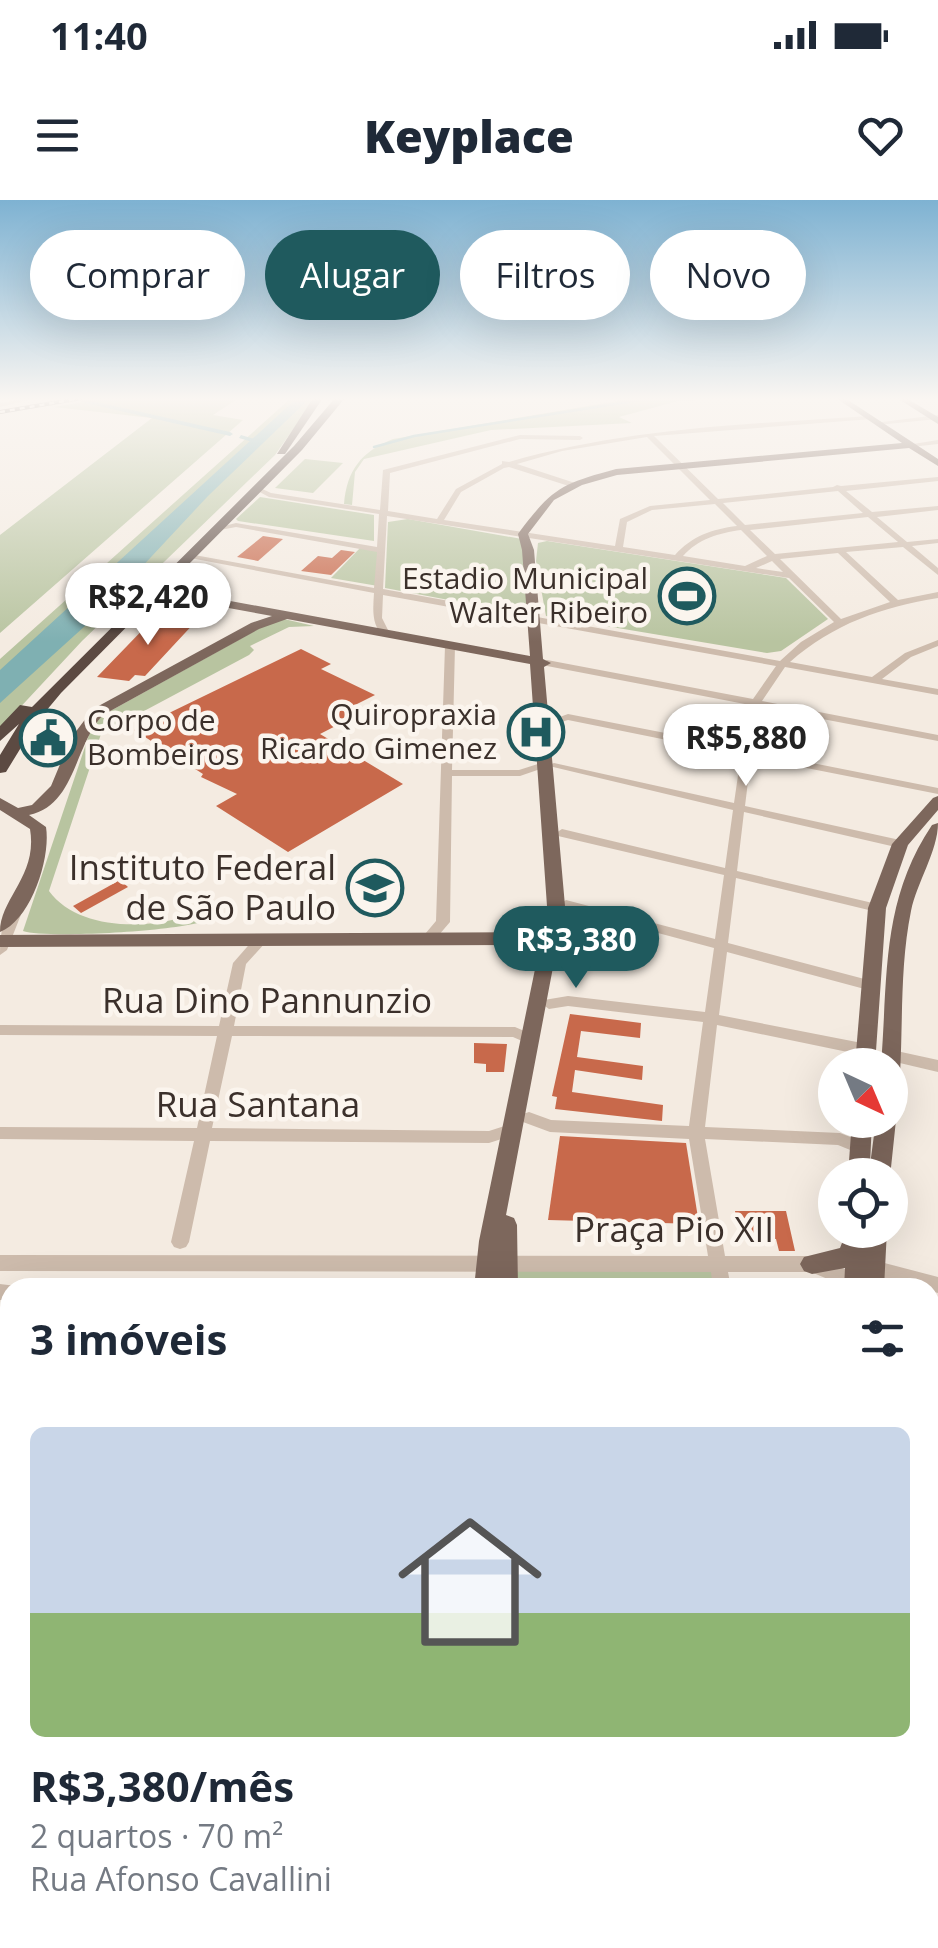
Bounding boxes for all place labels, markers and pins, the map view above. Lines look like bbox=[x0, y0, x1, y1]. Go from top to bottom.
place label: Estadio Municipal Walter Ribeiro bbox=[402, 557, 648, 632]
pin: R$2,420 bbox=[56, 563, 240, 648]
sports icon: Estadio Municipal Walter Ribeiro bbox=[657, 566, 717, 626]
place label: Quiropraxia Ricardo Gimenez bbox=[260, 693, 497, 768]
place label: Corpo de Bombeiros bbox=[87, 699, 240, 774]
hospital icon: Quiropraxia Ricardo Gimenez bbox=[506, 702, 566, 762]
pin: R$5,880 bbox=[654, 704, 838, 789]
public building icon: Corpo de Bombeiros bbox=[18, 708, 78, 768]
place label: Instituto Federal de São Paulo bbox=[69, 843, 336, 930]
school or university icon: Instituto Federal de São Paulo bbox=[345, 858, 405, 918]
pin: R$3,380 bbox=[484, 906, 668, 991]

